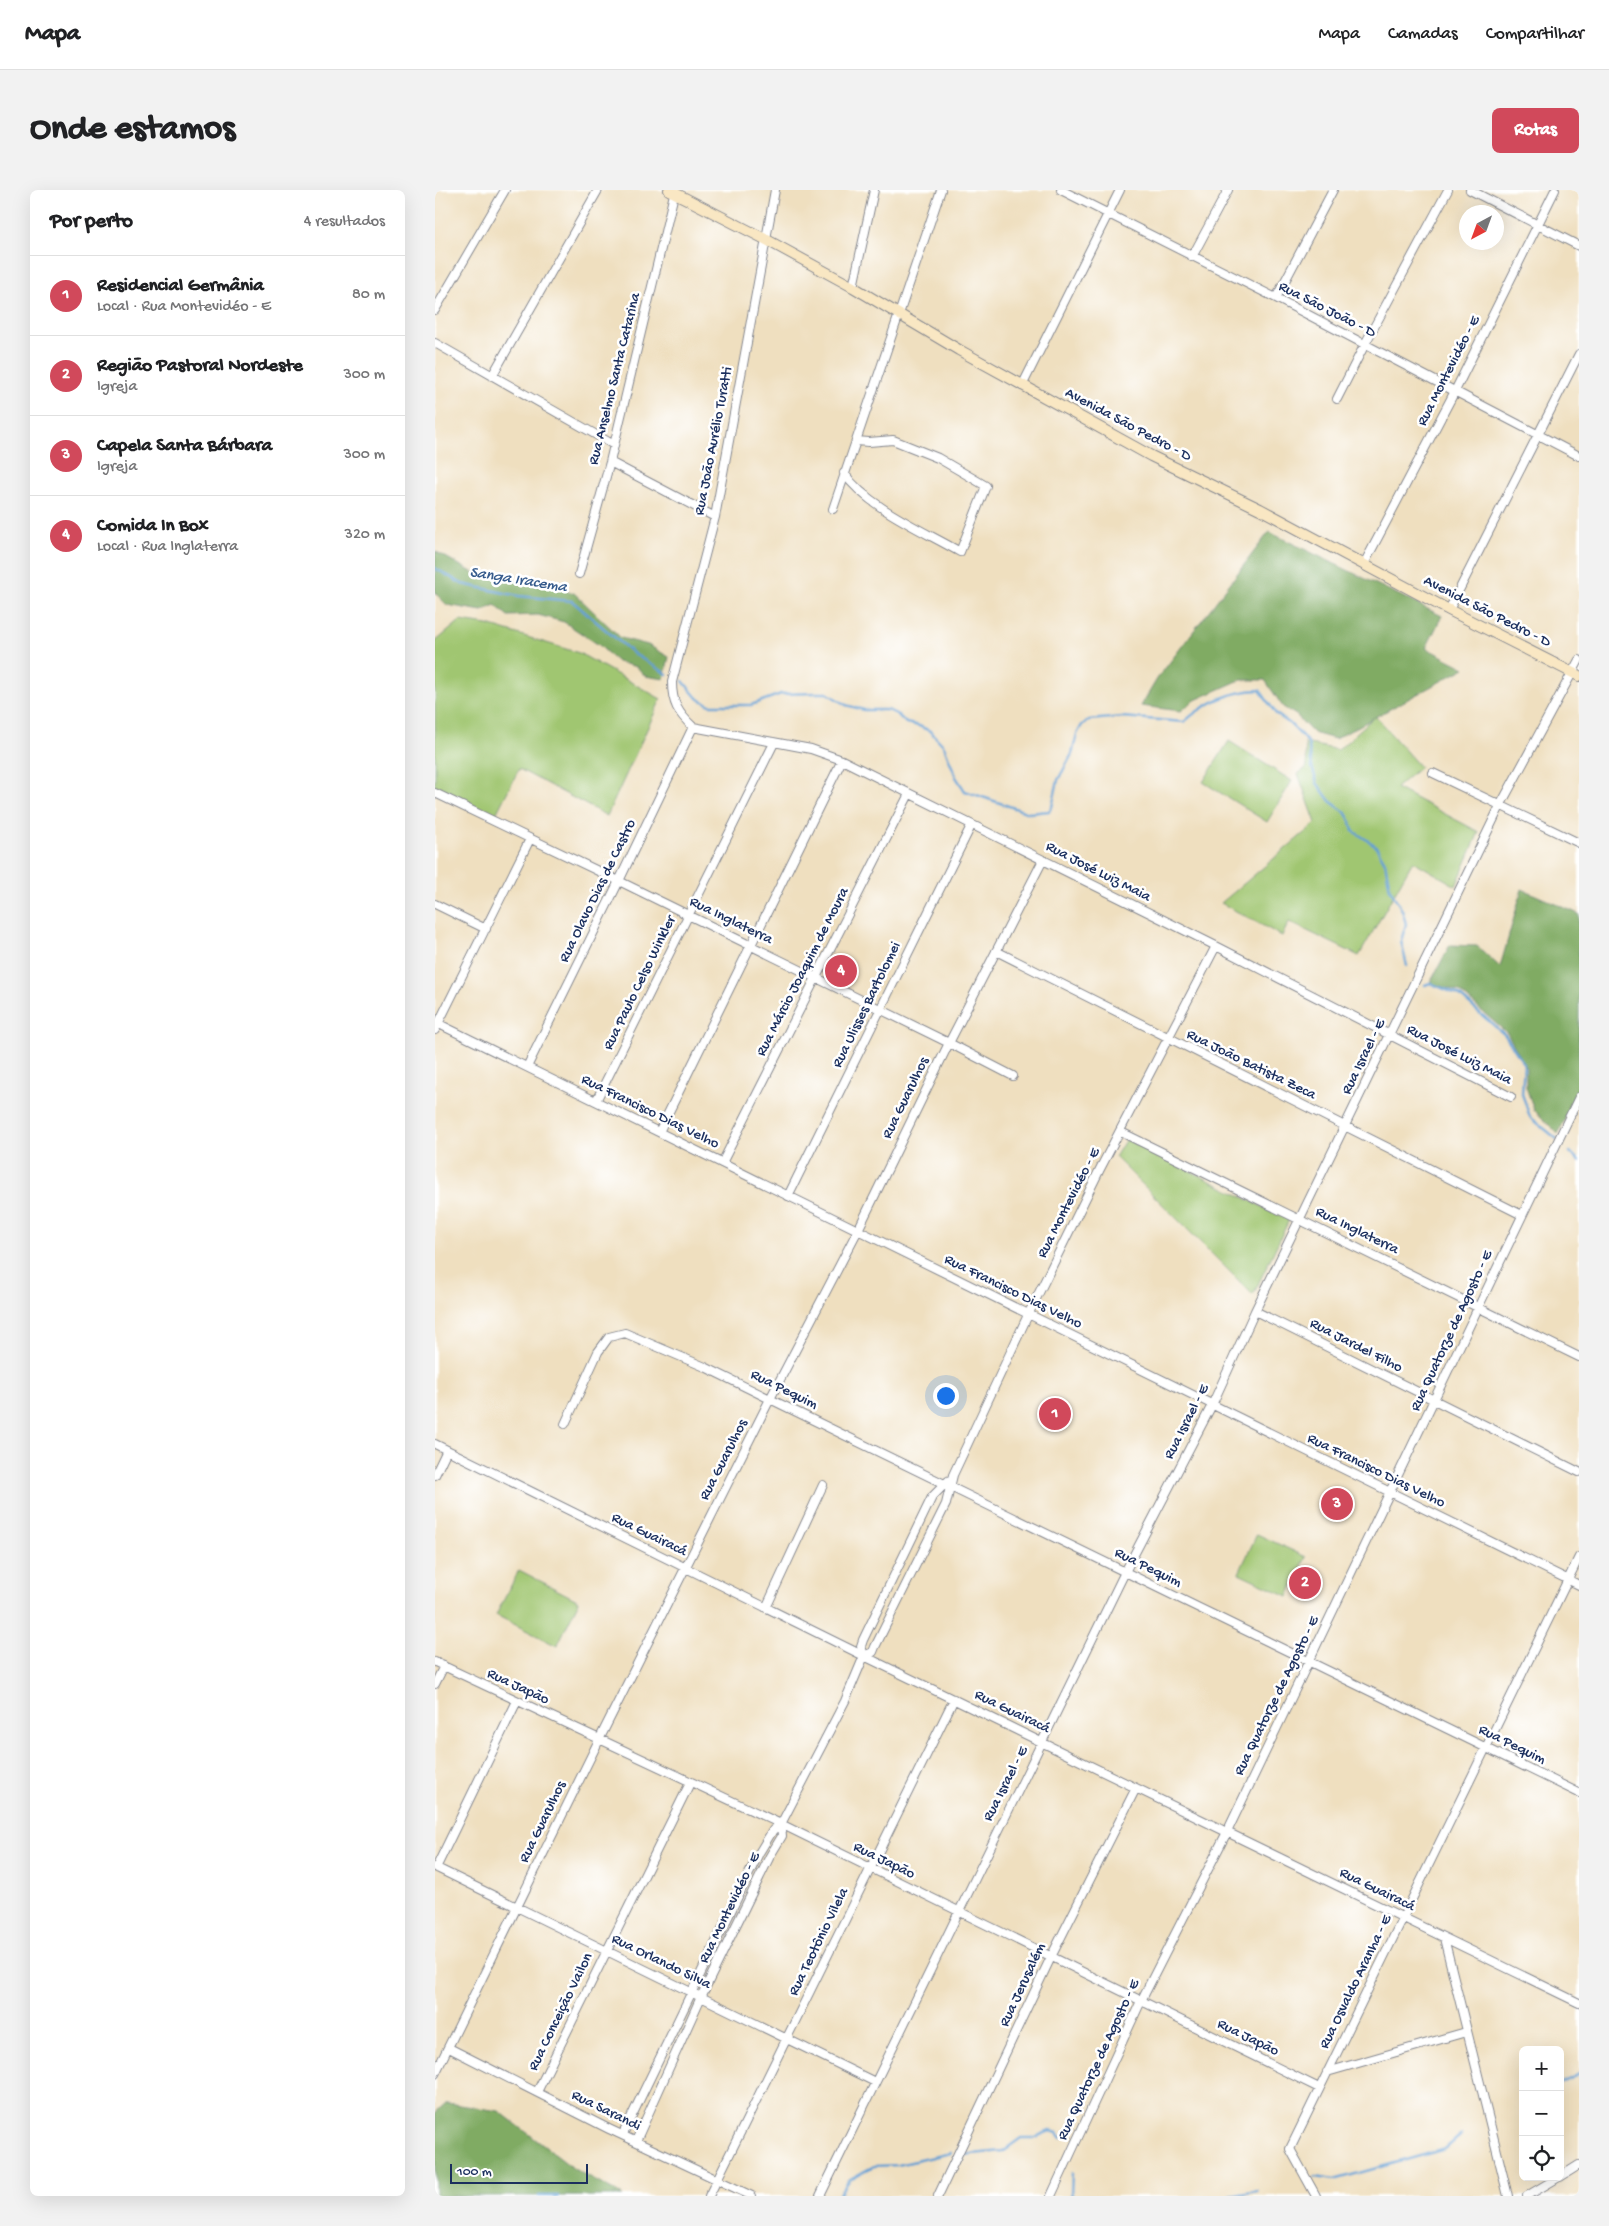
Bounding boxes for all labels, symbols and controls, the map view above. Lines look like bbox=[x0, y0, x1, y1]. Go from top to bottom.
text: Mapa bbox=[25, 20, 80, 49]
text: Mapa bbox=[1319, 24, 1360, 45]
text: Camadas bbox=[1388, 24, 1458, 45]
text: Compartilhar bbox=[1486, 24, 1584, 45]
button: Rotas bbox=[1492, 108, 1579, 153]
text: Onde estamos bbox=[30, 110, 235, 151]
north arrow bbox=[1459, 205, 1504, 250]
text: Por perto bbox=[50, 210, 133, 235]
text: 4 resultados bbox=[304, 213, 385, 232]
text: Residencial Germânia bbox=[97, 275, 264, 298]
street label: Rua São João - D bbox=[1275, 278, 1379, 342]
text: 1 bbox=[63, 286, 69, 305]
text: 80 m bbox=[352, 286, 385, 305]
street label: Rua Anselmo Santa Catarina bbox=[585, 290, 645, 467]
text: Local · Rua Montevidéo - E bbox=[97, 298, 271, 317]
street label: Rua Montevidéo - E bbox=[1413, 312, 1485, 429]
text: Região Pastoral Nordeste bbox=[97, 355, 303, 378]
street label: Rua João Aurélio Turatti bbox=[691, 365, 737, 517]
text: 2 bbox=[62, 366, 70, 385]
text: 300 m bbox=[343, 366, 385, 385]
text: Igreja bbox=[97, 378, 137, 397]
street label: Avenida São Pedro - D bbox=[1062, 384, 1194, 466]
text: Capela Santa Bárbara bbox=[97, 435, 272, 458]
text: 3 bbox=[62, 446, 70, 465]
text: 300 m bbox=[343, 446, 385, 465]
text: Igreja bbox=[97, 458, 137, 477]
text: Comida In Box bbox=[97, 515, 209, 538]
text: 4 bbox=[62, 526, 70, 545]
text: 320 m bbox=[345, 526, 385, 545]
text: Local · Rua Inglaterra bbox=[97, 538, 238, 557]
water label: Sanga Iracema bbox=[468, 564, 569, 598]
street label: Avenida São Pedro - D bbox=[1420, 572, 1554, 652]
street label: Rua Olavo Dias de Castro bbox=[555, 816, 641, 966]
street label: Rua José Luiz Maia bbox=[1042, 838, 1154, 907]
street label: Rua Márcio Joaquim de Moura bbox=[753, 884, 854, 1059]
street label: Rua Inglaterra bbox=[686, 893, 776, 949]
street label: Rua Paulo Celso Winkler bbox=[600, 911, 681, 1053]
street label: Rua Ulisses Bartolomei bbox=[829, 939, 905, 1071]
pin: 4 bbox=[825, 952, 857, 990]
street label: Rua Israel - E bbox=[1338, 1016, 1390, 1098]
street label: Rua José Luiz Maia bbox=[1403, 1021, 1515, 1090]
street label: Rua João Batista Zeca bbox=[1183, 1026, 1319, 1104]
street label: Rua Guarulhos bbox=[878, 1054, 934, 1142]
street label: Rua Francisco Dias Velho bbox=[578, 1071, 722, 1153]
street label: Rua Montevidéo - E bbox=[1033, 1144, 1105, 1261]
street label: Rua Inglaterra bbox=[1312, 1203, 1402, 1259]
street label: Rua Quatorze de Agosto - E bbox=[1407, 1247, 1497, 1414]
street label: Rua Francisco Dias Velho bbox=[941, 1251, 1085, 1333]
street label: Rua Jardel Filho bbox=[1307, 1315, 1406, 1377]
street label: Rua Pequim bbox=[747, 1366, 821, 1414]
street label: Rua Israel - E bbox=[1160, 1381, 1214, 1463]
your location bbox=[933, 1383, 959, 1409]
pin: 1 bbox=[1039, 1395, 1071, 1433]
street label: Rua Guarulhos bbox=[696, 1416, 752, 1504]
street label: Rua Francisco Dias Velho bbox=[1304, 1430, 1448, 1512]
pin: 3 bbox=[1321, 1485, 1353, 1523]
street label: Rua Guairacá bbox=[608, 1509, 690, 1561]
street label: Rua Pequim bbox=[1111, 1544, 1185, 1592]
pin: 2 bbox=[1289, 1564, 1321, 1602]
street label: Rua Quatorze de Agosto - E bbox=[1231, 1613, 1324, 1779]
street label: Rua Japão bbox=[484, 1665, 552, 1709]
street label: Rua Guairacá bbox=[971, 1686, 1053, 1738]
street label: Rua Pequim bbox=[1475, 1721, 1549, 1769]
street label: Rua Israel - E bbox=[979, 1743, 1033, 1825]
street label: Rua Guarulhos bbox=[515, 1778, 571, 1866]
street label: Rua Japão bbox=[850, 1838, 918, 1884]
street label: Rua Montevidéo - E bbox=[695, 1849, 765, 1966]
street label: Rua Guairacá bbox=[1336, 1864, 1418, 1916]
street label: Rua Teotônio Vilela bbox=[785, 1884, 853, 1999]
street label: Rua Osvaldo Aranha - E bbox=[1316, 1911, 1397, 2052]
street label: Rua Orlando Silva bbox=[608, 1930, 714, 1994]
street label: Rua Jerusalém bbox=[996, 1940, 1050, 2030]
street label: Rua Conceição Vailon bbox=[525, 1950, 597, 2074]
street label: Rua Quatorze de Agosto - E bbox=[1054, 1976, 1144, 2143]
street label: Rua Japão bbox=[1214, 2015, 1282, 2061]
map controls bbox=[1519, 2046, 1564, 2181]
button: + bbox=[1519, 2046, 1564, 2091]
street label: Rua Sarandi bbox=[568, 2086, 644, 2136]
button: − bbox=[1519, 2091, 1564, 2136]
button: locate bbox=[1519, 2136, 1564, 2181]
scale bar bbox=[450, 2161, 587, 2184]
text: 100 m bbox=[457, 2164, 492, 2181]

